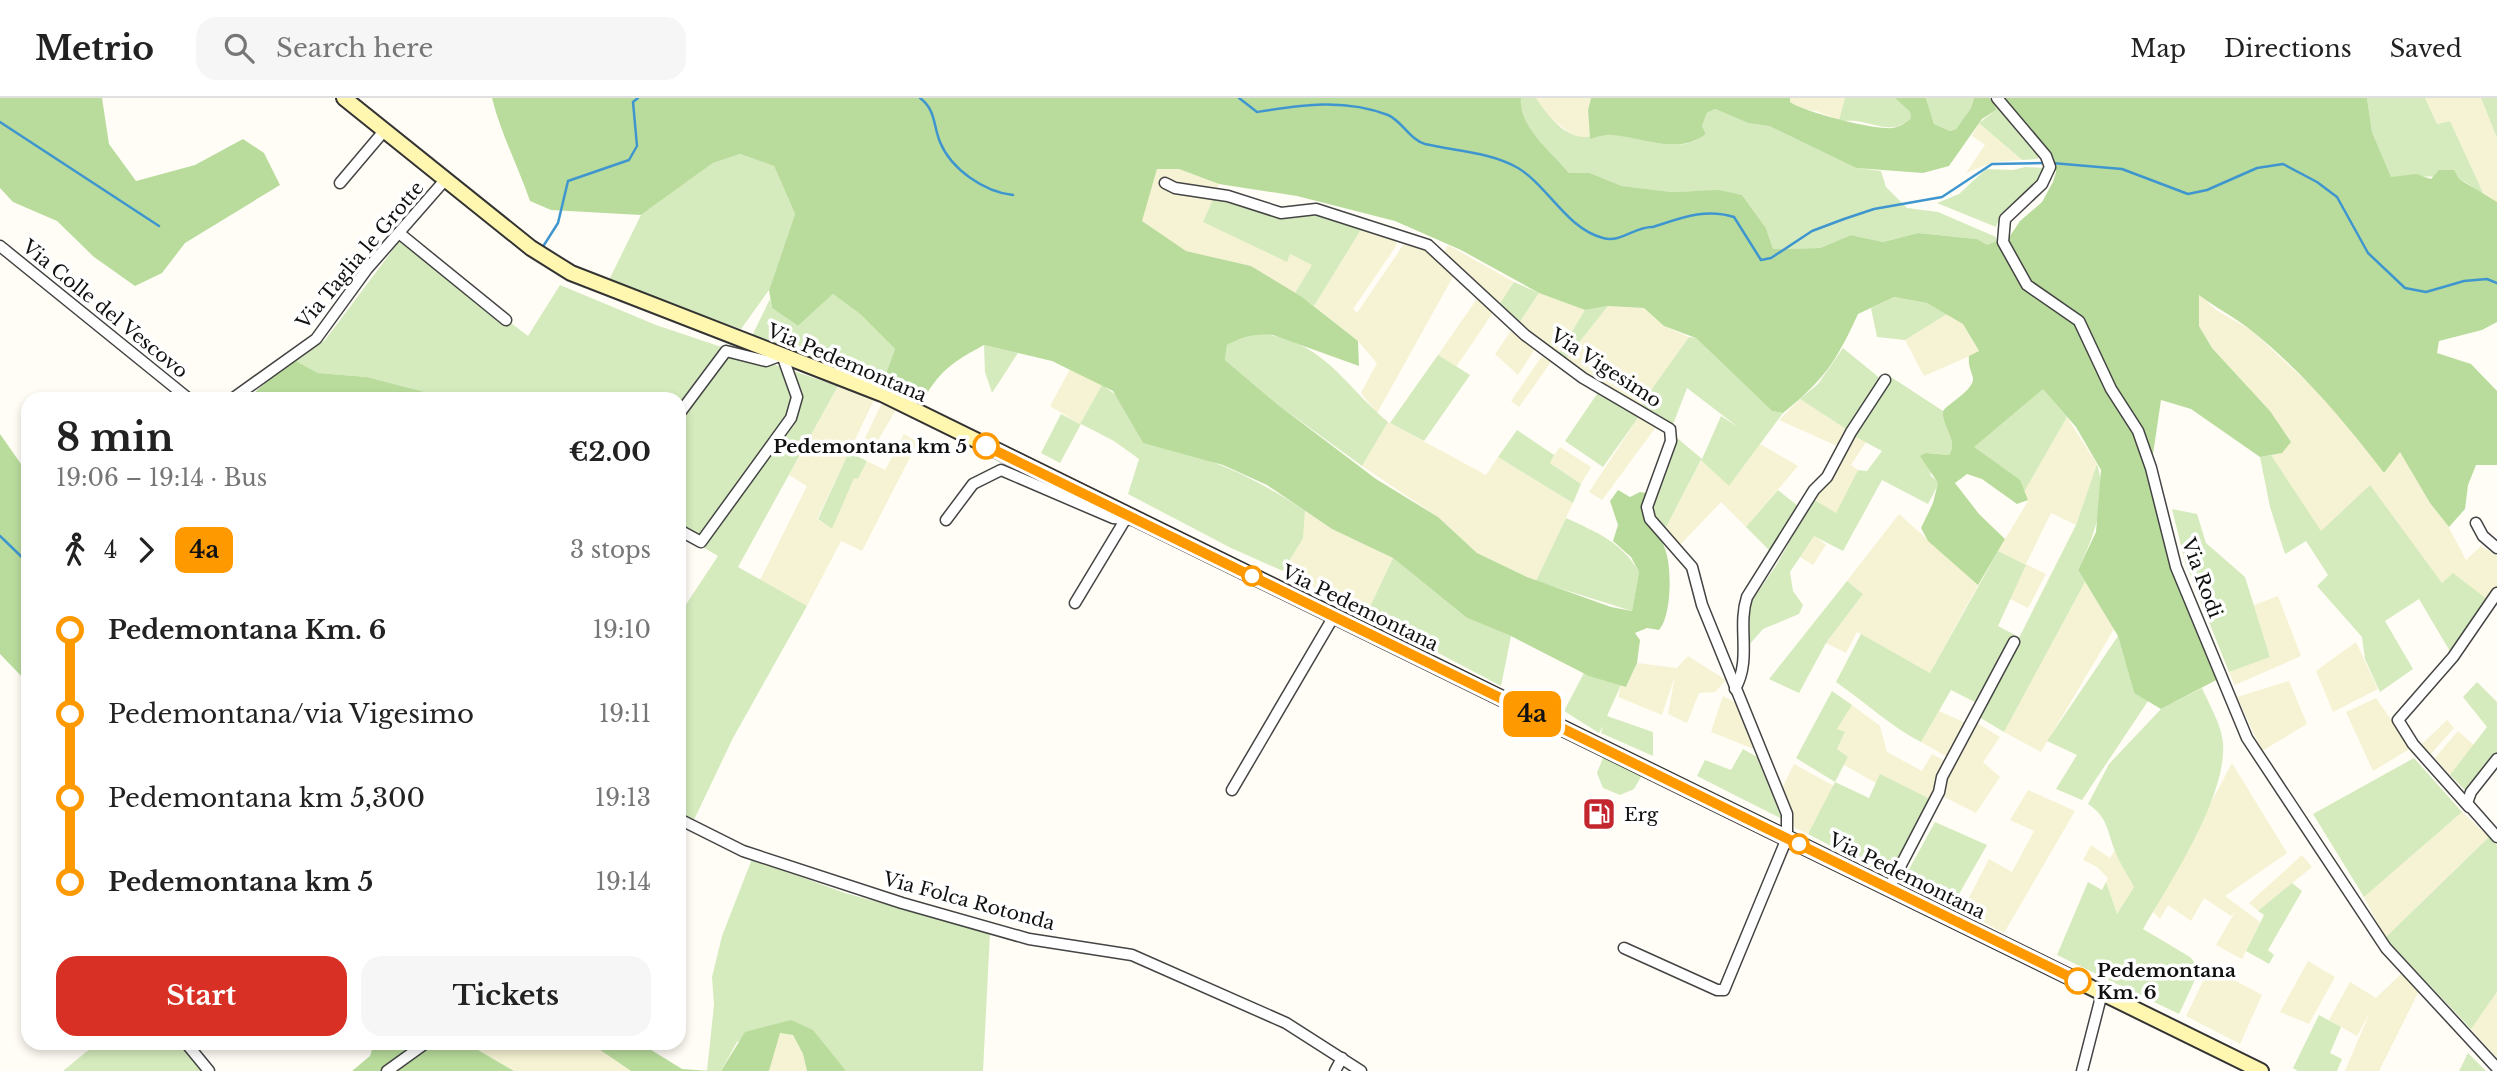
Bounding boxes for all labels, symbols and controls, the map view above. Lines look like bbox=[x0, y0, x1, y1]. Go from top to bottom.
search box bbox=[196, 17, 686, 80]
text: Metrio bbox=[35, 28, 154, 69]
icon: search bbox=[220, 29, 258, 67]
text: Search here bbox=[276, 32, 433, 64]
text: Map bbox=[2130, 34, 2186, 63]
text: Directions bbox=[2224, 34, 2352, 63]
text: Saved bbox=[2390, 34, 2462, 63]
street label: Via Taglia le Grotte bbox=[291, 177, 428, 334]
street label: Via Colle del Vescovo bbox=[17, 234, 192, 383]
street label: Via Pedemontana bbox=[763, 319, 931, 407]
street label: Via Vigesimo bbox=[1545, 323, 1666, 412]
text: 8 min bbox=[56, 414, 174, 461]
marker: Pedemontana km 5 bbox=[973, 433, 999, 459]
place label: Pedemontana km 5 bbox=[773, 435, 967, 458]
text: €2.00 bbox=[569, 436, 651, 468]
text: 19:06 – 19:14 · Bus bbox=[56, 464, 267, 492]
icon: walk bbox=[56, 531, 94, 569]
icon: forward bbox=[127, 531, 165, 569]
street label: Via Rodi bbox=[2177, 534, 2227, 622]
text: 4a bbox=[189, 535, 219, 564]
text: 4 bbox=[104, 536, 117, 564]
text: 3 stops bbox=[570, 536, 651, 564]
street label: Via Pedemontana bbox=[1277, 560, 1442, 656]
unlabelled marker bbox=[1242, 566, 1262, 586]
text: Pedemontana Km. 6 bbox=[108, 614, 386, 646]
text: 19:10 bbox=[593, 616, 651, 644]
line badge: 4a bbox=[1500, 691, 1564, 737]
text: Pedemontana/via Vigesimo bbox=[108, 698, 474, 730]
text: 4a bbox=[1517, 699, 1547, 728]
text: 19:11 bbox=[599, 700, 651, 728]
text: Pedemontana km 5,300 bbox=[108, 782, 425, 814]
text: 19:13 bbox=[595, 784, 651, 812]
fuel station icon: Erg bbox=[1580, 795, 1618, 833]
place label: Erg bbox=[1624, 803, 1659, 826]
street label: Via Pedemontana bbox=[1824, 828, 1989, 924]
unlabelled marker bbox=[1789, 834, 1809, 854]
text: Pedemontana km 5 bbox=[108, 866, 373, 898]
street label: Via Folca Rotonda bbox=[880, 867, 1058, 935]
text: 19:14 bbox=[596, 868, 651, 896]
button: Start bbox=[56, 956, 347, 1036]
button: Tickets bbox=[361, 956, 651, 1036]
place label: Pedemontana Km. 6 bbox=[2097, 959, 2236, 1004]
marker: Pedemontana Km. 6 bbox=[2065, 968, 2091, 994]

